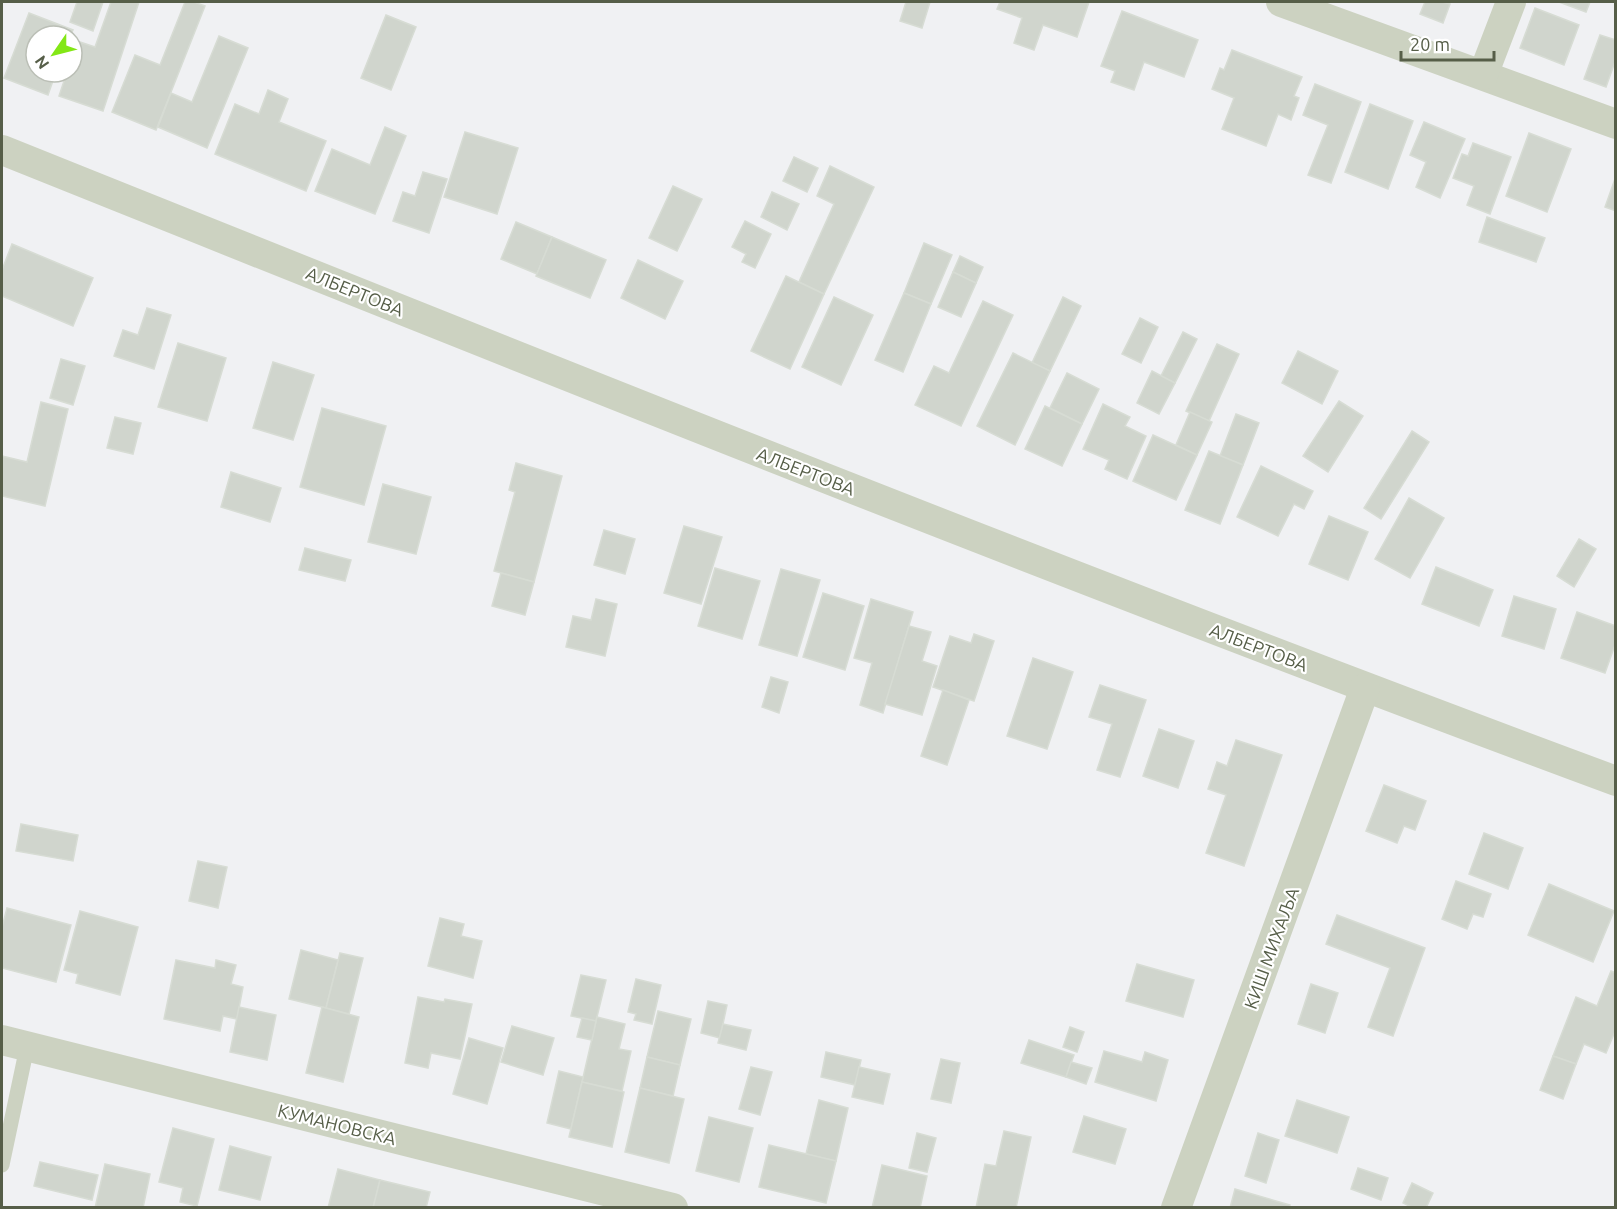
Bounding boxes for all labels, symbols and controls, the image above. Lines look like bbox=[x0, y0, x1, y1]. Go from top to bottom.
north arrow bbox=[24, 24, 84, 84]
scale bar bbox=[1401, 24, 1494, 62]
text: 20 m bbox=[1410, 34, 1450, 54]
text: N bbox=[31, 53, 53, 73]
street label: АЛБЕРТОВА bbox=[303, 262, 407, 320]
street label: АЛБЕРТОВА bbox=[754, 443, 858, 499]
street label: АЛБЕРТОВА bbox=[1207, 619, 1311, 675]
street label: КИШ МИХАЉА bbox=[1240, 884, 1302, 1011]
street label: КУМАНОВСКА bbox=[276, 1100, 398, 1148]

